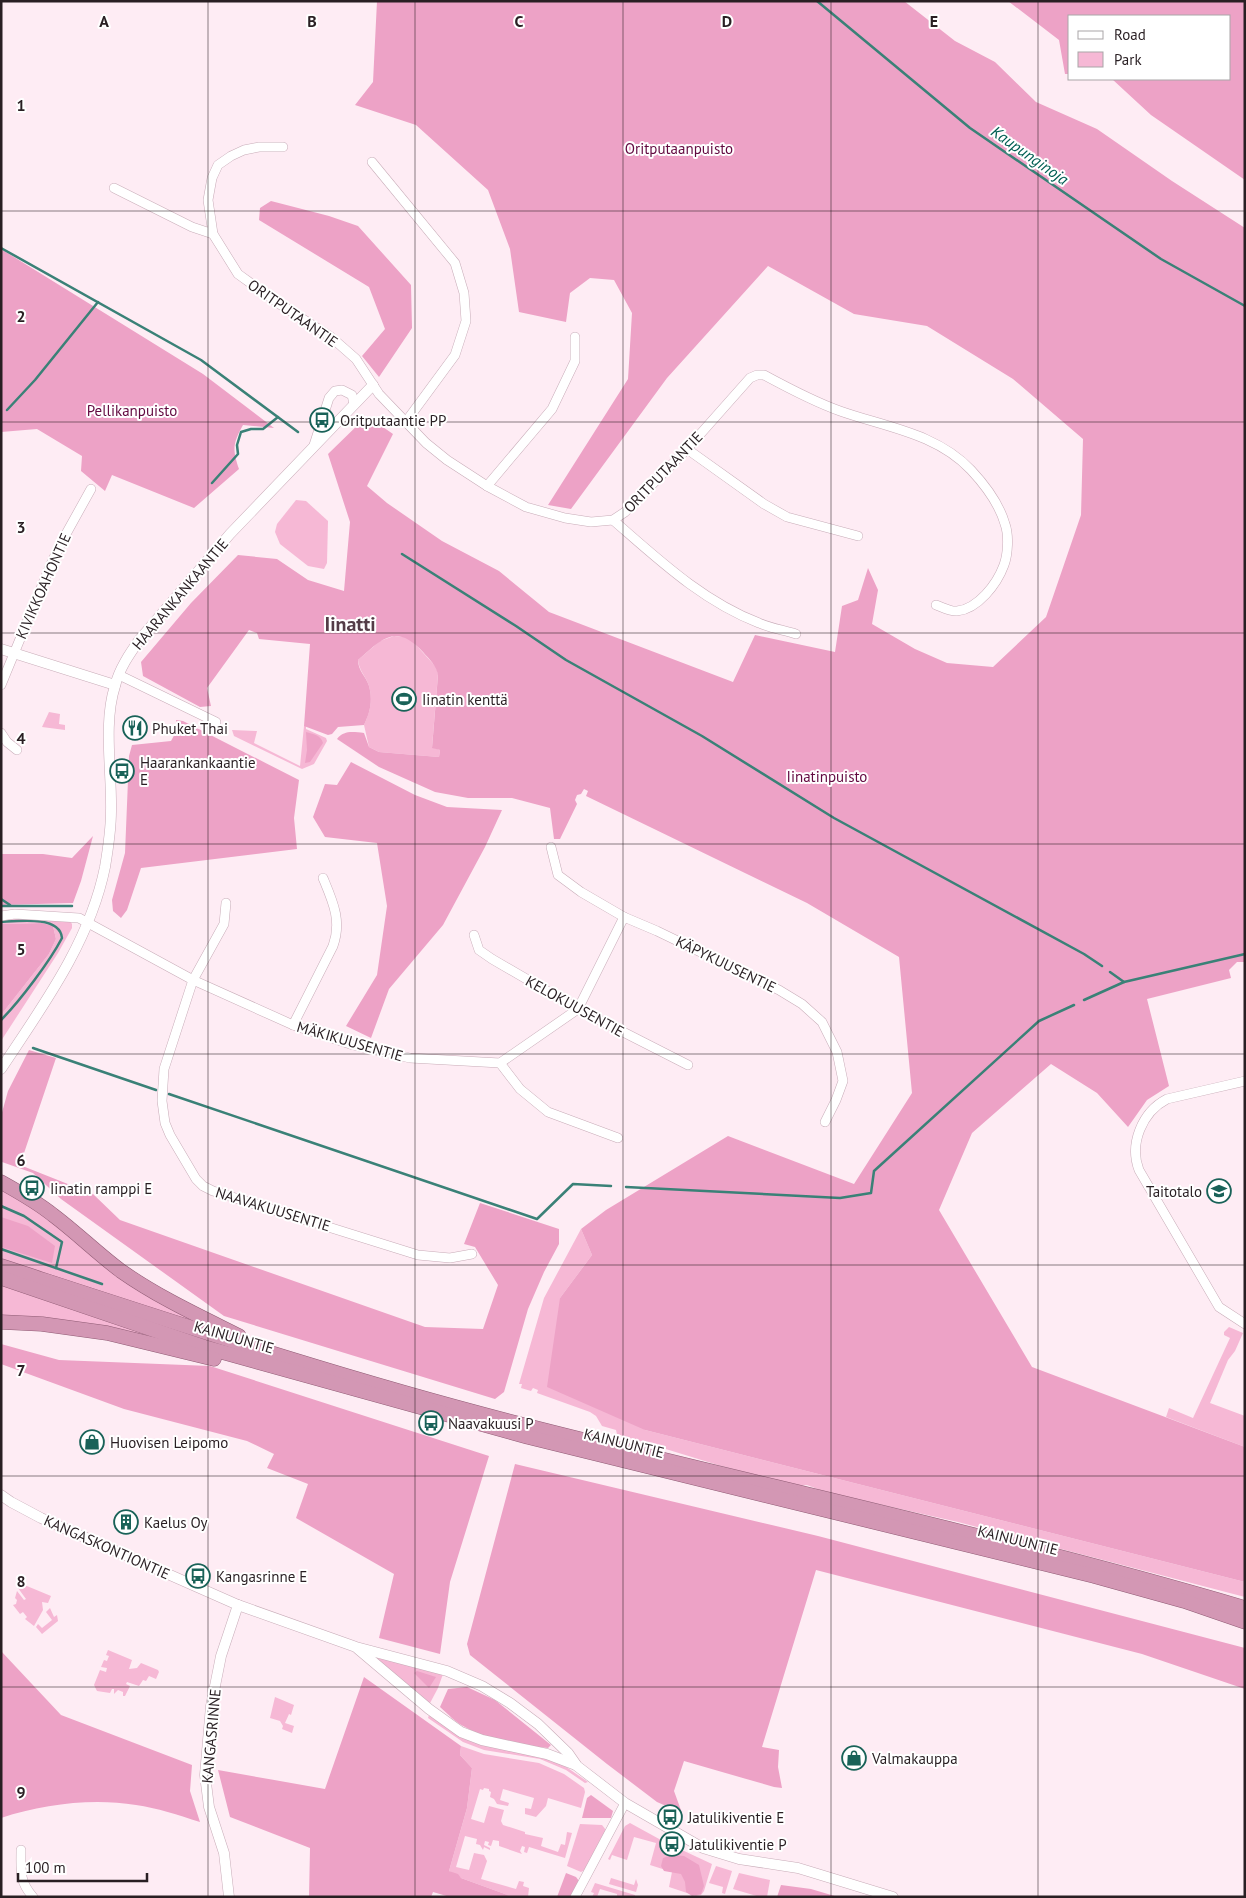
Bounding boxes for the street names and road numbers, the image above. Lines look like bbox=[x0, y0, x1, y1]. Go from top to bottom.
street label: ORITPUTAANTIE bbox=[244, 275, 342, 351]
street label: ORITPUTAANTIE bbox=[619, 427, 707, 517]
street label: KIVIKKOAHONTIE bbox=[11, 530, 75, 642]
street label: HAARANKANKAANTIE bbox=[128, 534, 232, 654]
street label: KÄPYKUUSENTIE bbox=[673, 931, 779, 997]
street label: KELOKUUSENTIE bbox=[522, 971, 628, 1041]
street label: MÄKIKUUSENTIE bbox=[295, 1017, 405, 1065]
street label: NAAVAKUUSENTIE bbox=[213, 1182, 333, 1236]
street label: KAINUUNTIE bbox=[192, 1317, 276, 1357]
street label: KAINUUNTIE bbox=[582, 1424, 666, 1462]
street label: KANGASKONTIONTIE bbox=[41, 1511, 173, 1583]
street label: KAINUUNTIE bbox=[976, 1521, 1060, 1559]
street label: KANGASRINNE bbox=[197, 1688, 225, 1784]

